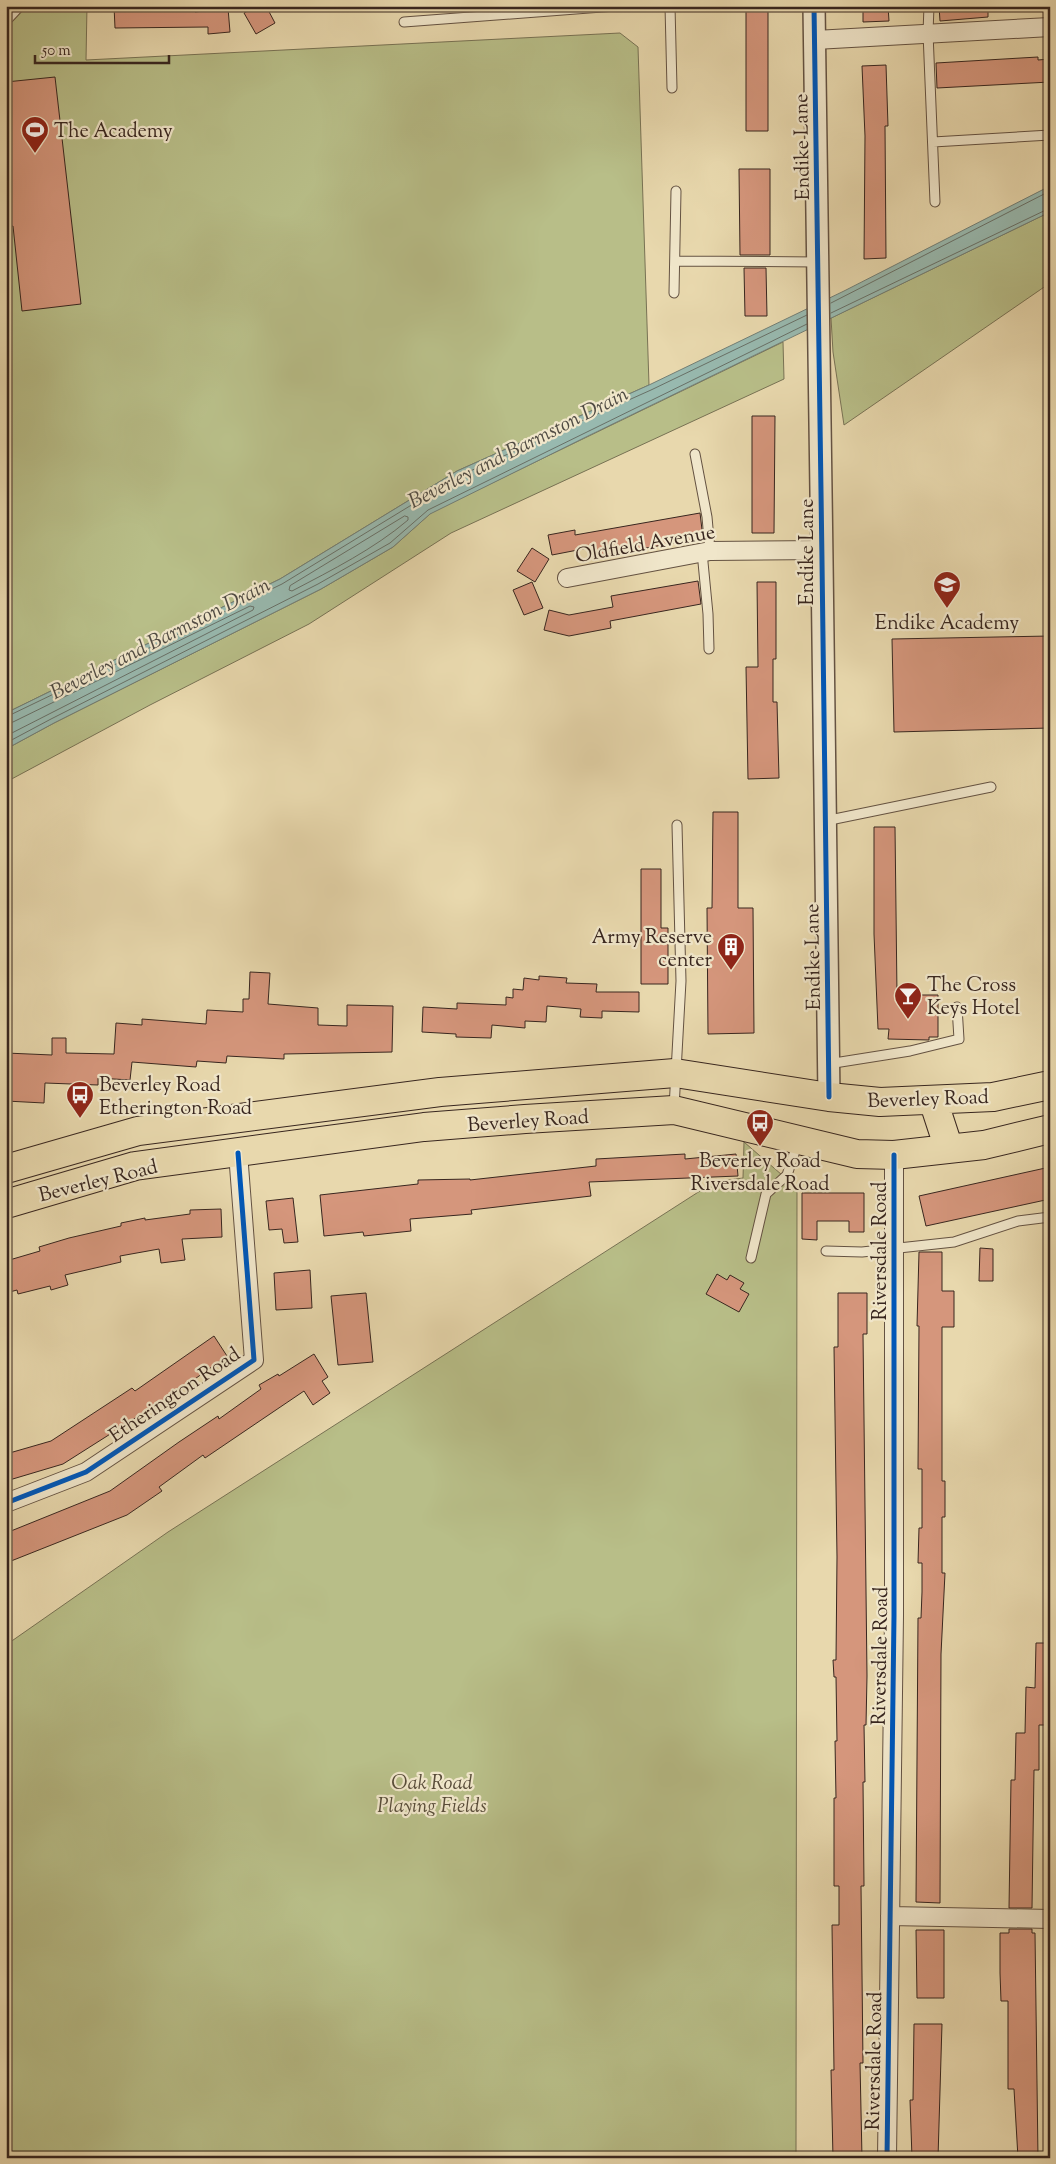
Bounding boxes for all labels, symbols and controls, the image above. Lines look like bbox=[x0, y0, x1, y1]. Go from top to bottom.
scale bar bbox=[35, 32, 169, 64]
text: 50 m bbox=[41, 41, 71, 62]
street label: Endike Lane bbox=[788, 93, 819, 201]
sports icon: The Academy bbox=[20, 115, 50, 154]
place label: The Academy bbox=[54, 118, 173, 147]
water label: Beverley and Barmston Drain bbox=[404, 380, 634, 517]
street label: Endike Lane bbox=[794, 499, 823, 606]
street label: Oldfield Avenue bbox=[573, 519, 718, 572]
school or university icon: Endike Academy bbox=[932, 570, 962, 609]
water label: Beverley and Barmston Drain bbox=[46, 571, 276, 708]
place label: Endike Academy bbox=[875, 610, 1019, 639]
street label: Endike Lane bbox=[799, 903, 830, 1011]
place label: Army Reserve center bbox=[592, 924, 712, 976]
building icon: Army Reserve center bbox=[716, 932, 746, 971]
place label: The Cross Keys Hotel bbox=[927, 972, 1020, 1024]
bar icon: The Cross Keys Hotel bbox=[893, 981, 923, 1020]
place label: Beverley Road Etherington Road bbox=[99, 1072, 252, 1124]
bus stop icon: Beverley Road Etherington Road bbox=[65, 1080, 95, 1119]
street label: Beverley Road bbox=[867, 1084, 989, 1117]
street label: Beverley Road bbox=[466, 1104, 590, 1141]
bus stop icon: Beverley Road Riversdale Road bbox=[745, 1108, 775, 1147]
place label: Beverley Road Riversdale Road bbox=[691, 1148, 829, 1200]
street label: Beverley Road bbox=[36, 1154, 161, 1211]
street label: Riversdale Road bbox=[867, 1182, 896, 1320]
street label: Etherington Road bbox=[104, 1341, 247, 1451]
street label: Riversdale Road bbox=[866, 1586, 897, 1726]
park label: Oak Road Playing Fields bbox=[377, 1770, 487, 1822]
street label: Riversdale Road bbox=[860, 1991, 891, 2131]

